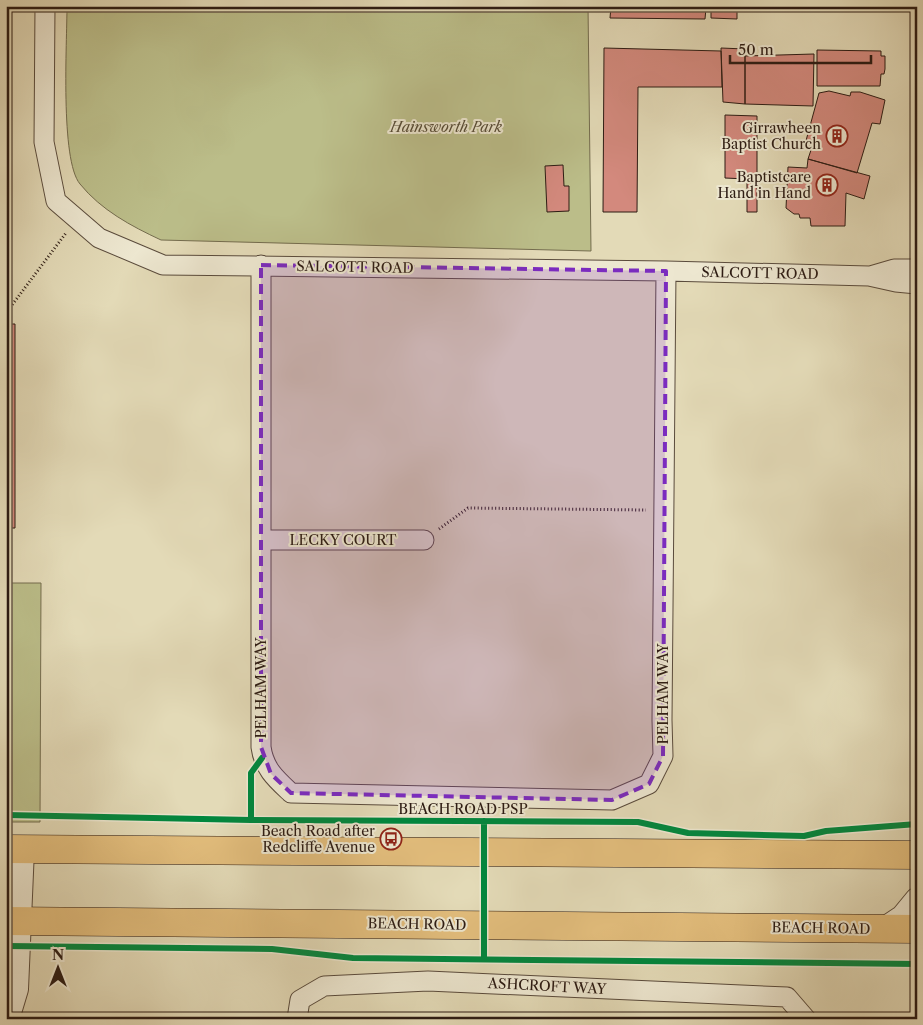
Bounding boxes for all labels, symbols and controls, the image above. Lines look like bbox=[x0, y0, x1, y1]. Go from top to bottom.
scale bar bbox=[730, 32, 872, 64]
text: 50 m bbox=[738, 40, 774, 59]
park label: Hainsworth Park bbox=[389, 118, 503, 136]
place label: Girrawheen Baptist Church bbox=[721, 119, 821, 153]
building icon: Girrawheen Baptist Church bbox=[825, 124, 849, 148]
place label: Baptistcare Hand in Hand bbox=[717, 168, 811, 202]
building icon: Baptistcare Hand in Hand bbox=[815, 173, 839, 197]
street label: SALCOTT ROAD bbox=[296, 257, 414, 277]
street label: SALCOTT ROAD bbox=[701, 263, 819, 283]
street label: LECKY COURT bbox=[289, 531, 397, 549]
street label: PELHAM WAY bbox=[252, 636, 270, 739]
street label: PELHAM WAY bbox=[654, 642, 672, 745]
street label: BEACH ROAD PSP bbox=[398, 800, 528, 818]
place label: Beach Road after Redcliffe Avenue bbox=[261, 822, 375, 856]
bus stop icon: Beach Road after Redcliffe Avenue bbox=[379, 827, 403, 851]
street label: BEACH ROAD bbox=[367, 914, 467, 934]
street label: BEACH ROAD bbox=[771, 918, 871, 938]
north arrow bbox=[32, 942, 82, 992]
text: N bbox=[52, 946, 64, 964]
street label: ASHCROFT WAY bbox=[486, 974, 608, 998]

